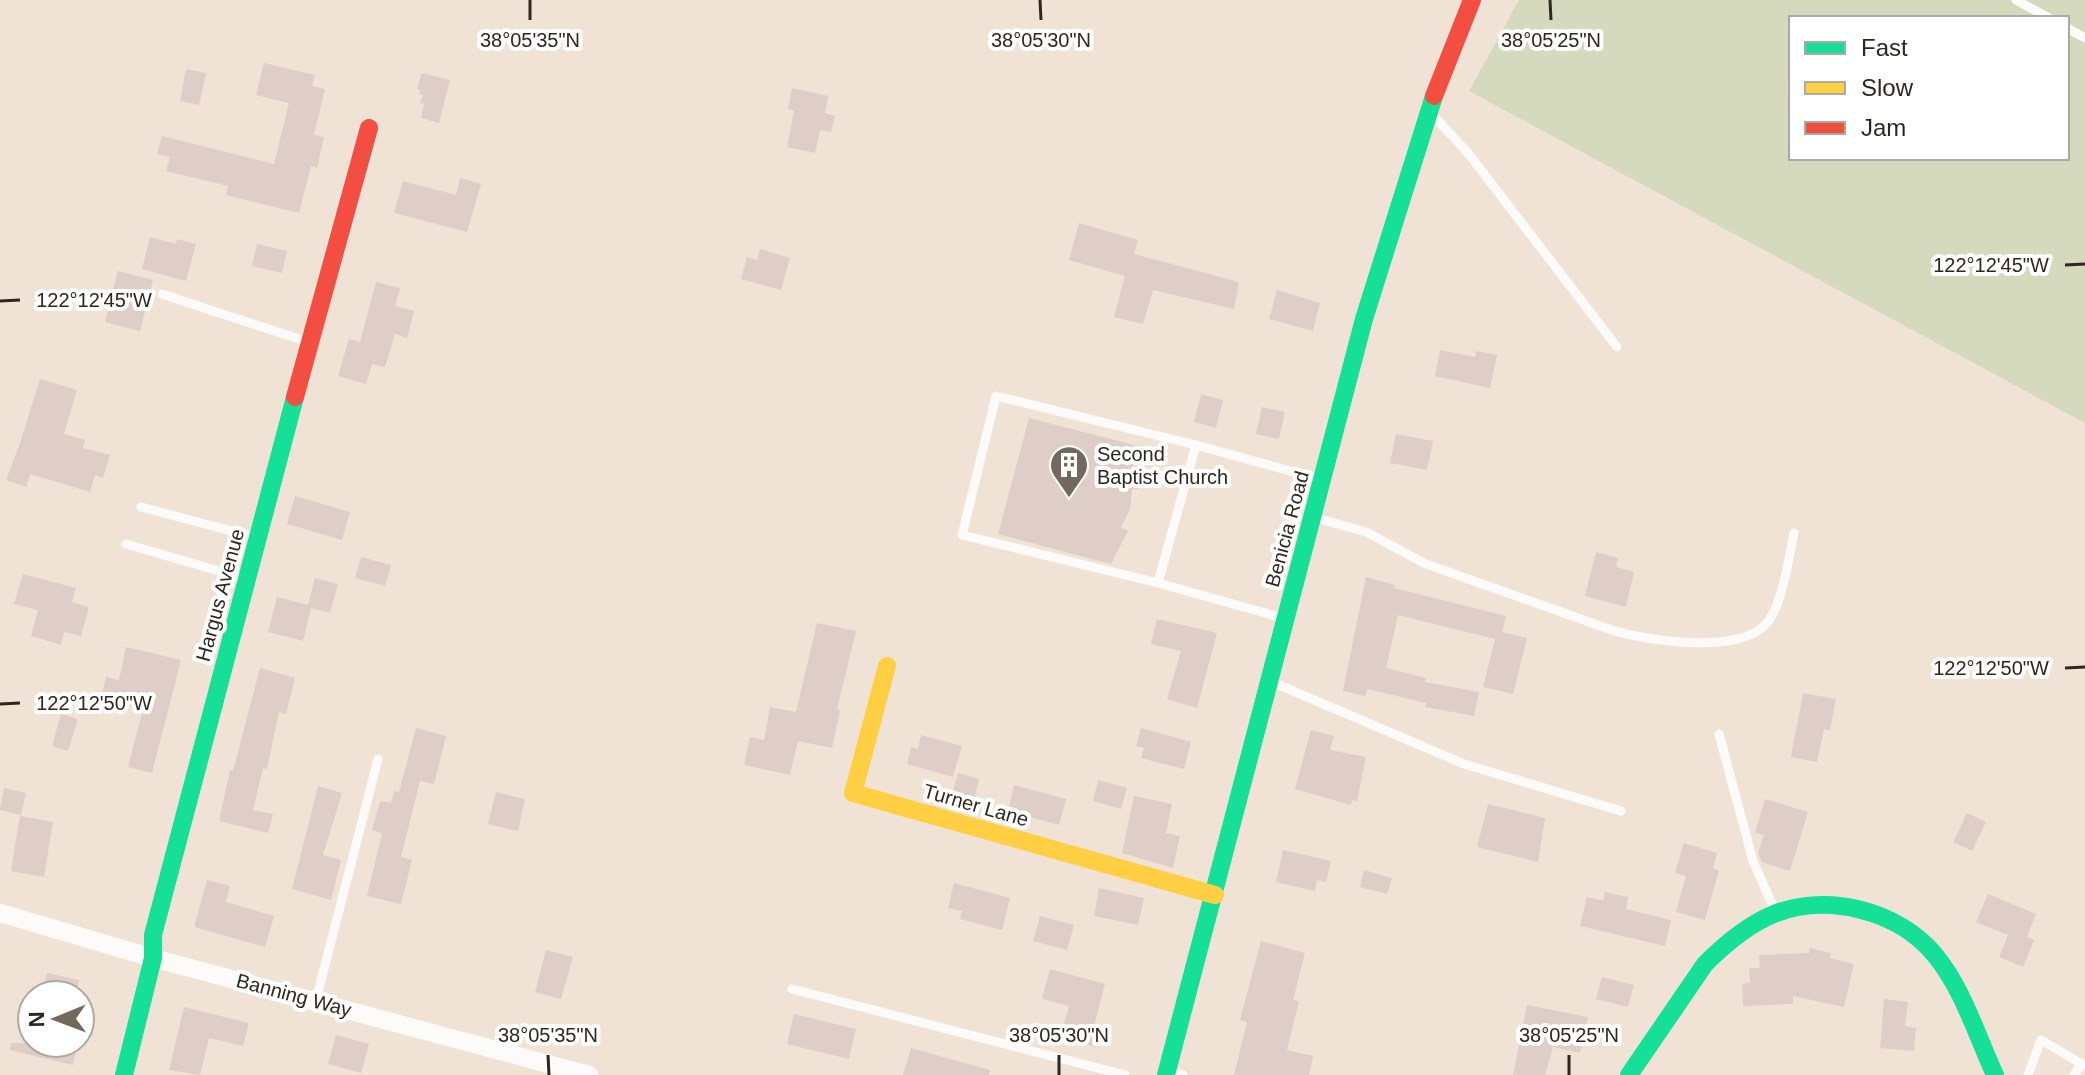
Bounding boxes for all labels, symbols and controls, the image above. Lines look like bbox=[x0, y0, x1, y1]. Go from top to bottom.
legend bbox=[1789, 16, 2069, 160]
text: 38°05'35"N bbox=[480, 29, 580, 51]
text: 38°05'30"N bbox=[991, 29, 1091, 51]
text: 38°05'25"N bbox=[1501, 29, 1601, 51]
text: Fast bbox=[1861, 34, 1908, 61]
text: Slow bbox=[1861, 74, 1914, 101]
text: Jam bbox=[1861, 114, 1906, 141]
text: 122°12'45"W bbox=[1933, 254, 2049, 276]
text: 122°12'45"W bbox=[36, 289, 152, 311]
place label: Second Baptist Church bbox=[1097, 443, 1228, 488]
building icon: Second Baptist Church bbox=[1048, 444, 1090, 499]
street label: Benicia Road bbox=[1261, 469, 1313, 589]
street label: Hargus Avenue bbox=[192, 526, 248, 664]
text: 122°12'50"W bbox=[1933, 657, 2049, 679]
text: 122°12'50"W bbox=[36, 692, 152, 714]
street label: Turner Lane bbox=[921, 780, 1031, 830]
street label: Banning Way bbox=[234, 969, 354, 1021]
north arrow bbox=[16, 979, 96, 1059]
text: N bbox=[24, 1011, 49, 1028]
text: 38°05'35"N bbox=[498, 1024, 598, 1046]
text: 38°05'30"N bbox=[1009, 1024, 1109, 1046]
text: 38°05'25"N bbox=[1519, 1024, 1619, 1046]

